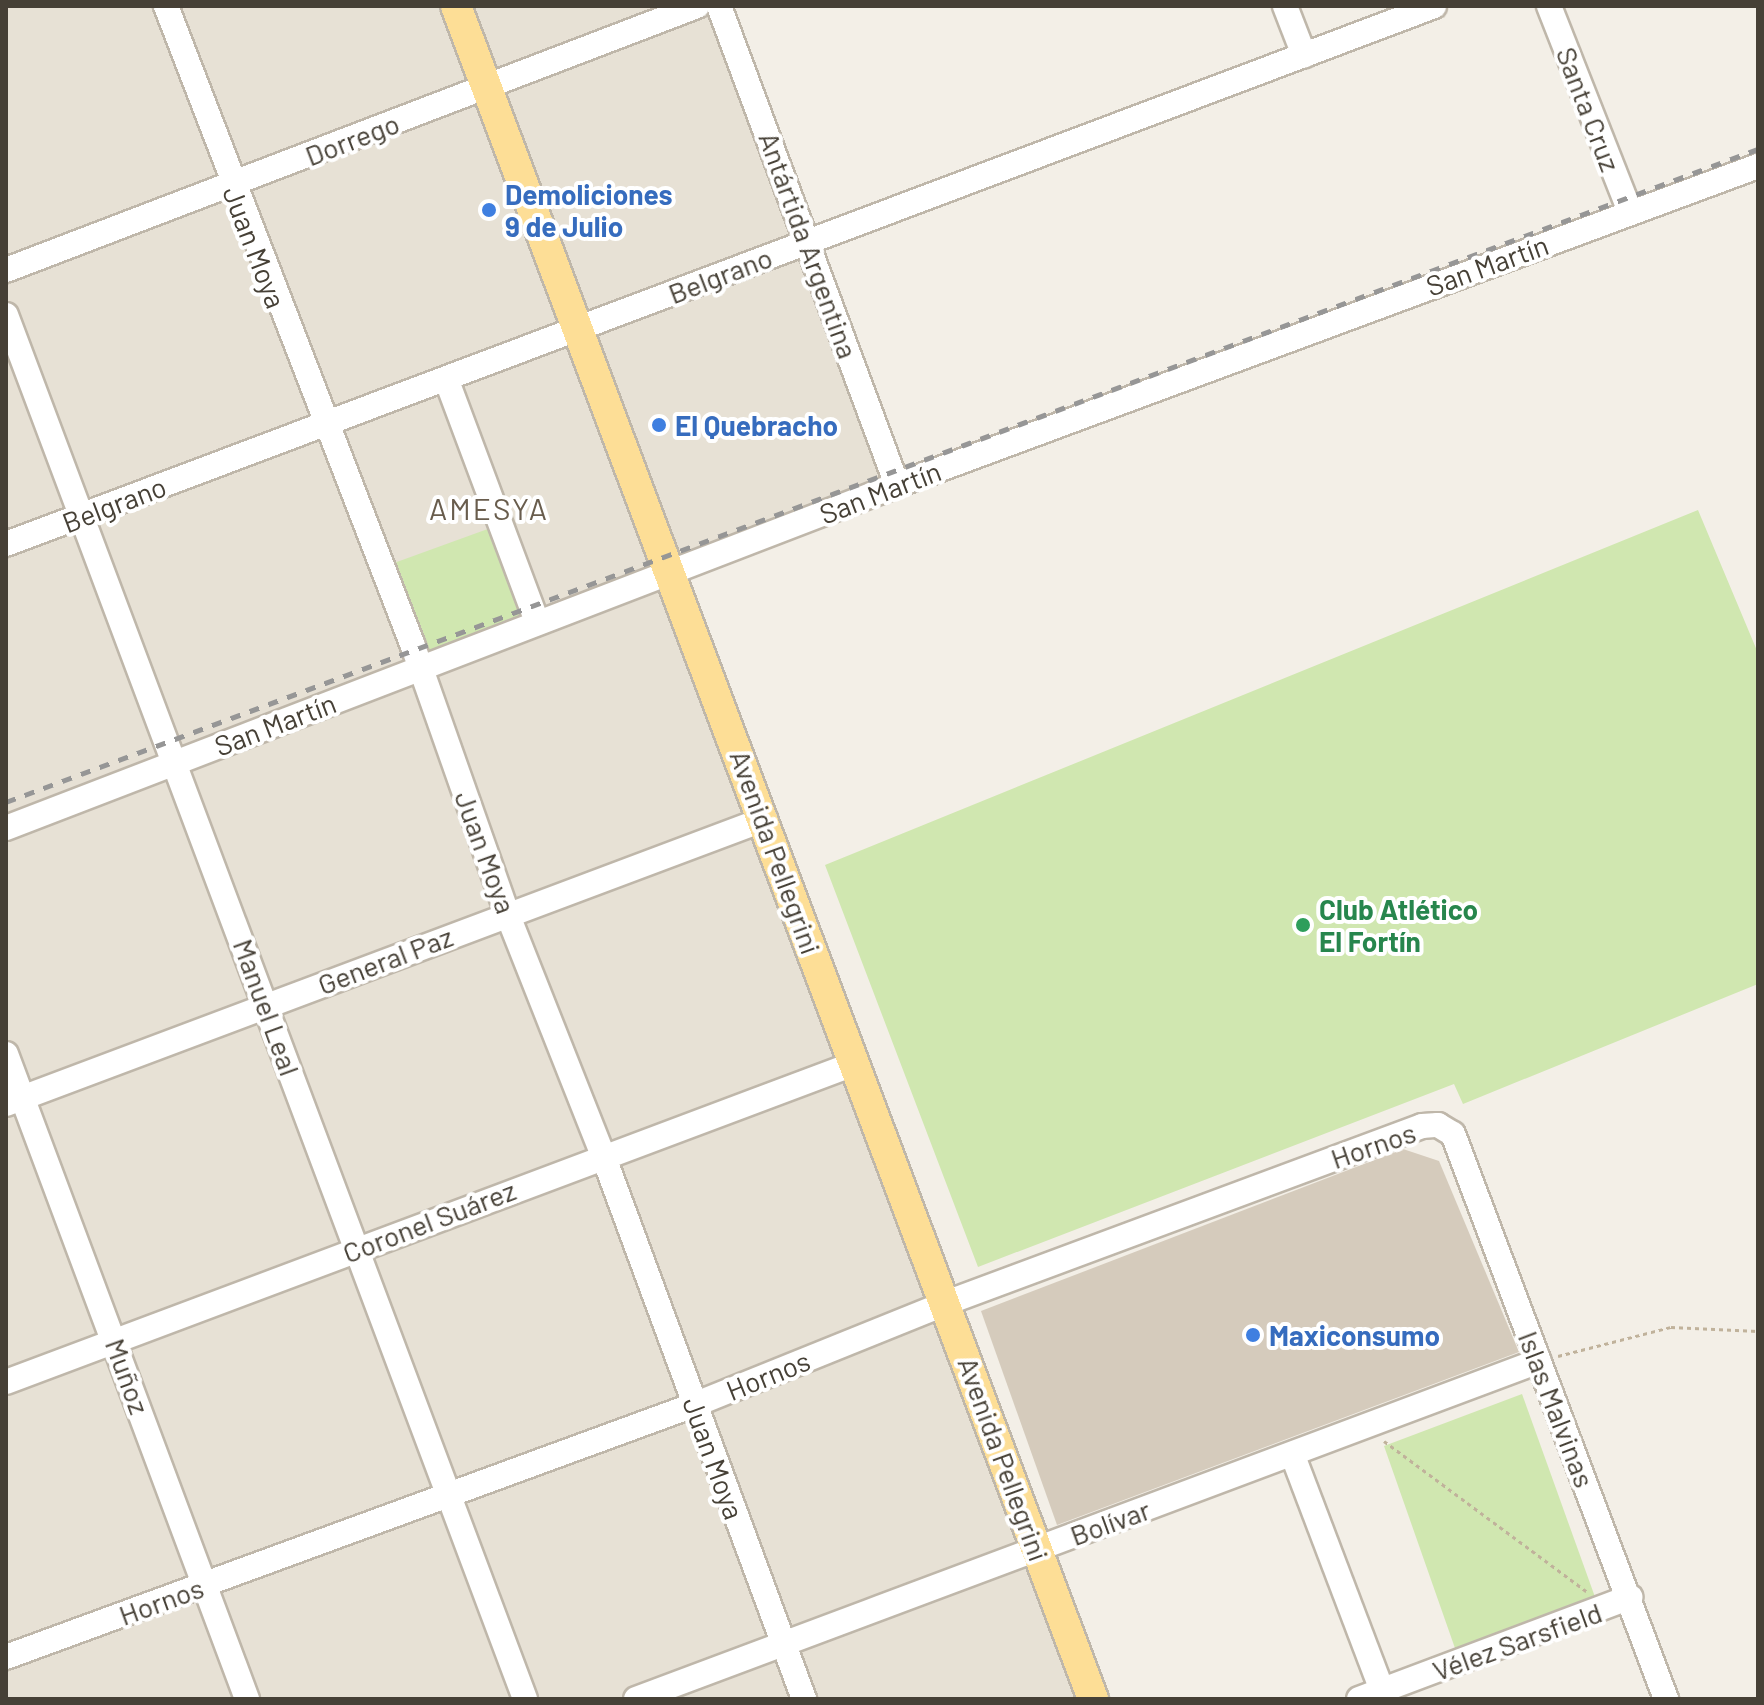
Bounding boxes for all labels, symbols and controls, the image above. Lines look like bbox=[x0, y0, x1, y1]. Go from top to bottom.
street label: Santa Cruz bbox=[1550, 42, 1628, 176]
street label: Dorrego bbox=[300, 106, 404, 172]
street label: Antártida Argentina bbox=[752, 127, 866, 363]
place label: Demoliciones 9 de Julio bbox=[505, 177, 673, 243]
street label: Juan Moya bbox=[216, 181, 294, 313]
marker: Demoliciones 9 de Julio bbox=[480, 201, 498, 219]
street label: San Martín bbox=[1421, 227, 1553, 303]
street label: Belgrano bbox=[663, 240, 777, 310]
place label: El Quebracho bbox=[675, 408, 838, 442]
marker: El Quebracho bbox=[650, 416, 668, 434]
street label: San Martín bbox=[814, 453, 946, 531]
street label: Belgrano bbox=[57, 469, 171, 539]
district label: AMESYA bbox=[429, 490, 549, 526]
street label: San Martín bbox=[209, 685, 341, 763]
street label: Avenida Pellegrini bbox=[723, 745, 829, 959]
street label: Juan Moya bbox=[448, 786, 524, 918]
place label: Club Atlético El Fortín bbox=[1319, 892, 1478, 958]
marker: Club Atlético El Fortín bbox=[1294, 916, 1312, 934]
street label: General Paz bbox=[313, 919, 457, 1001]
street label: Manuel Leal bbox=[227, 934, 307, 1080]
street label: Hornos bbox=[1326, 1115, 1420, 1175]
street label: Coronel Suárez bbox=[338, 1173, 520, 1269]
place label: Maxiconsumo bbox=[1269, 1318, 1440, 1352]
marker: Maxiconsumo bbox=[1244, 1326, 1262, 1344]
street label: Islas Malvinas bbox=[1512, 1326, 1602, 1492]
street label: Muñoz bbox=[99, 1334, 157, 1418]
street label: Hornos bbox=[721, 1343, 815, 1407]
street label: Avenida Pellegrini bbox=[951, 1352, 1057, 1566]
street label: Juan Moya bbox=[676, 1392, 752, 1524]
street label: Bolívar bbox=[1065, 1492, 1155, 1552]
street label: Hornos bbox=[114, 1570, 208, 1632]
street label: Vélez Sarsfield bbox=[1428, 1595, 1606, 1687]

